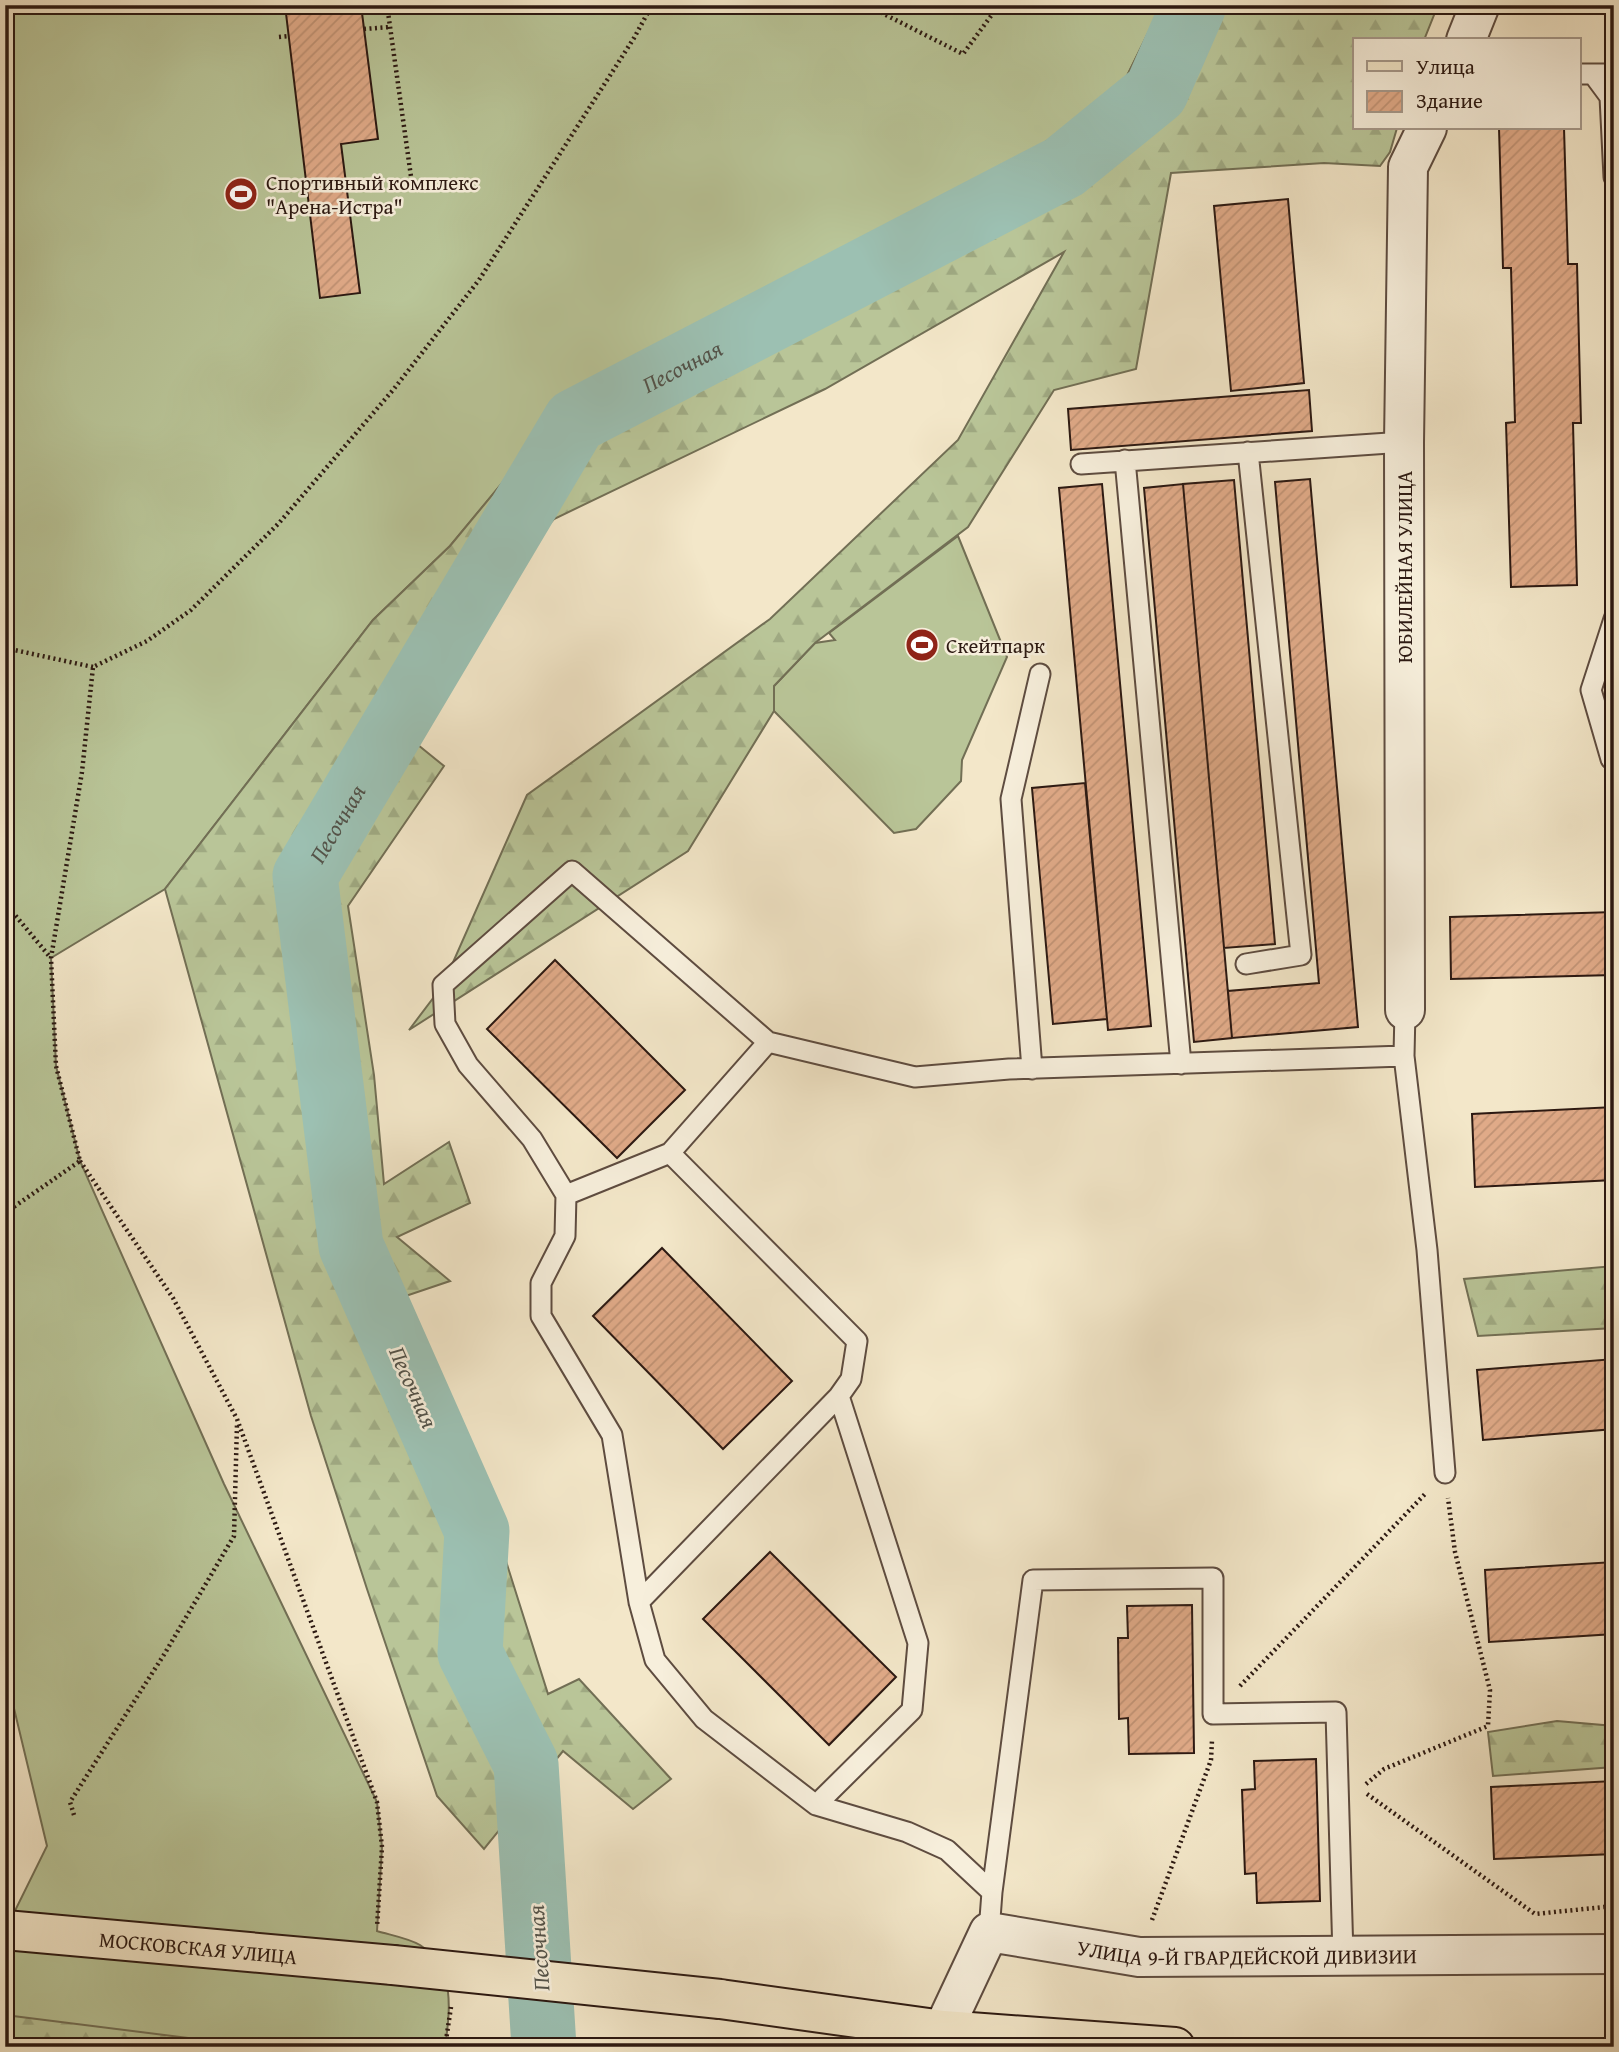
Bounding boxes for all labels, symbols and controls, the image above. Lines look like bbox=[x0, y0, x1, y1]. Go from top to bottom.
legend bbox=[1353, 38, 1580, 130]
text: Улица bbox=[1416, 51, 1475, 82]
text: Здание bbox=[1416, 85, 1483, 116]
place label: Спортивный комплекс "Арена-Истра" bbox=[266, 167, 478, 222]
sports icon: Спортивный комплекс "Арена-Истра" bbox=[222, 175, 260, 213]
water label: Песочная bbox=[636, 331, 728, 400]
street label: ЮБИЛЕЙНАЯ УЛИЦА bbox=[1389, 471, 1420, 663]
sports icon: Скейтпарк bbox=[903, 626, 941, 664]
place label: Скейтпарк bbox=[946, 630, 1045, 661]
water label: Песочная bbox=[300, 778, 373, 869]
water label: Песочная bbox=[381, 1341, 447, 1433]
water label: Песочная bbox=[519, 1904, 557, 1992]
street label: МОСКОВСКАЯ УЛИЦА bbox=[98, 1923, 299, 1972]
street label: УЛИЦА 9-Й ГВАРДЕЙСКОЙ ДИВИЗИИ bbox=[1075, 1931, 1417, 1973]

